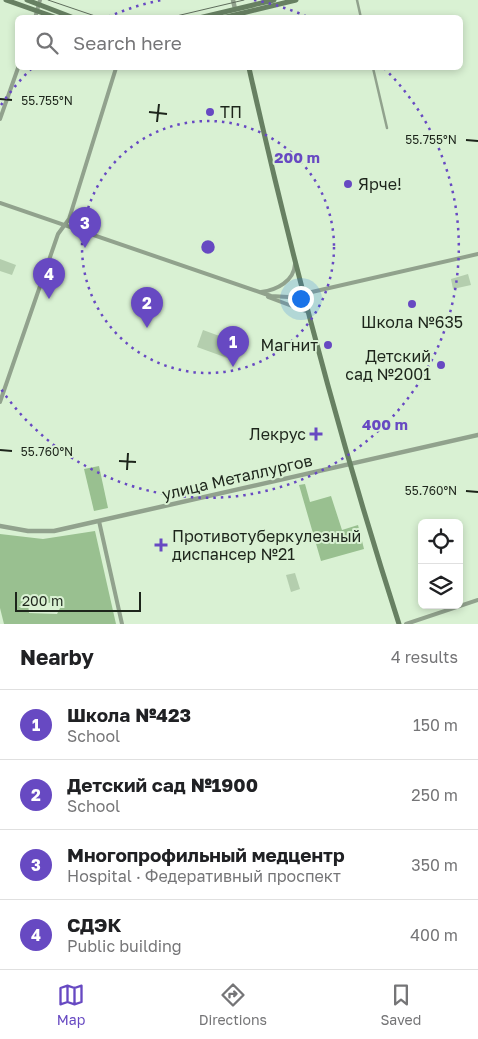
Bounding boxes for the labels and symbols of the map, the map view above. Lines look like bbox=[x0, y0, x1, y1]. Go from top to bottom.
text: 55.755°N bbox=[21, 93, 73, 108]
place label: ТП bbox=[220, 102, 242, 122]
marker: ТП bbox=[204, 106, 216, 118]
text: 55.755°N bbox=[405, 132, 457, 147]
text: 200 m bbox=[274, 148, 320, 166]
place label: Ярче! bbox=[358, 174, 402, 194]
marker: Ярче! bbox=[342, 178, 354, 190]
pin: 3 bbox=[69, 207, 101, 248]
centre of rings bbox=[199, 238, 217, 256]
pin: 4 bbox=[33, 258, 65, 299]
your location bbox=[288, 286, 314, 312]
pin: 2 bbox=[131, 287, 163, 328]
marker: Школа №635 bbox=[406, 298, 418, 310]
place label: Школа №635 bbox=[361, 312, 463, 332]
pin: 1 bbox=[217, 326, 249, 367]
place label: Магнит bbox=[260, 335, 318, 355]
marker: Магнит bbox=[322, 339, 334, 351]
place label: Детский сад №2001 bbox=[345, 346, 431, 384]
marker: Детский сад №2001 bbox=[435, 359, 447, 371]
text: 400 m bbox=[362, 415, 408, 433]
place label: Лекрус bbox=[249, 424, 306, 444]
marker: Лекрус bbox=[310, 428, 322, 440]
text: 55.760°N bbox=[21, 444, 73, 459]
street label: улица Металлургов bbox=[160, 450, 314, 504]
text: 55.760°N bbox=[405, 483, 457, 498]
place label: Противотуберкулезный диспансер №21 bbox=[172, 526, 361, 564]
marker: Противотуберкулезный диспансер №21 bbox=[154, 538, 168, 552]
scale bar bbox=[15, 589, 141, 612]

